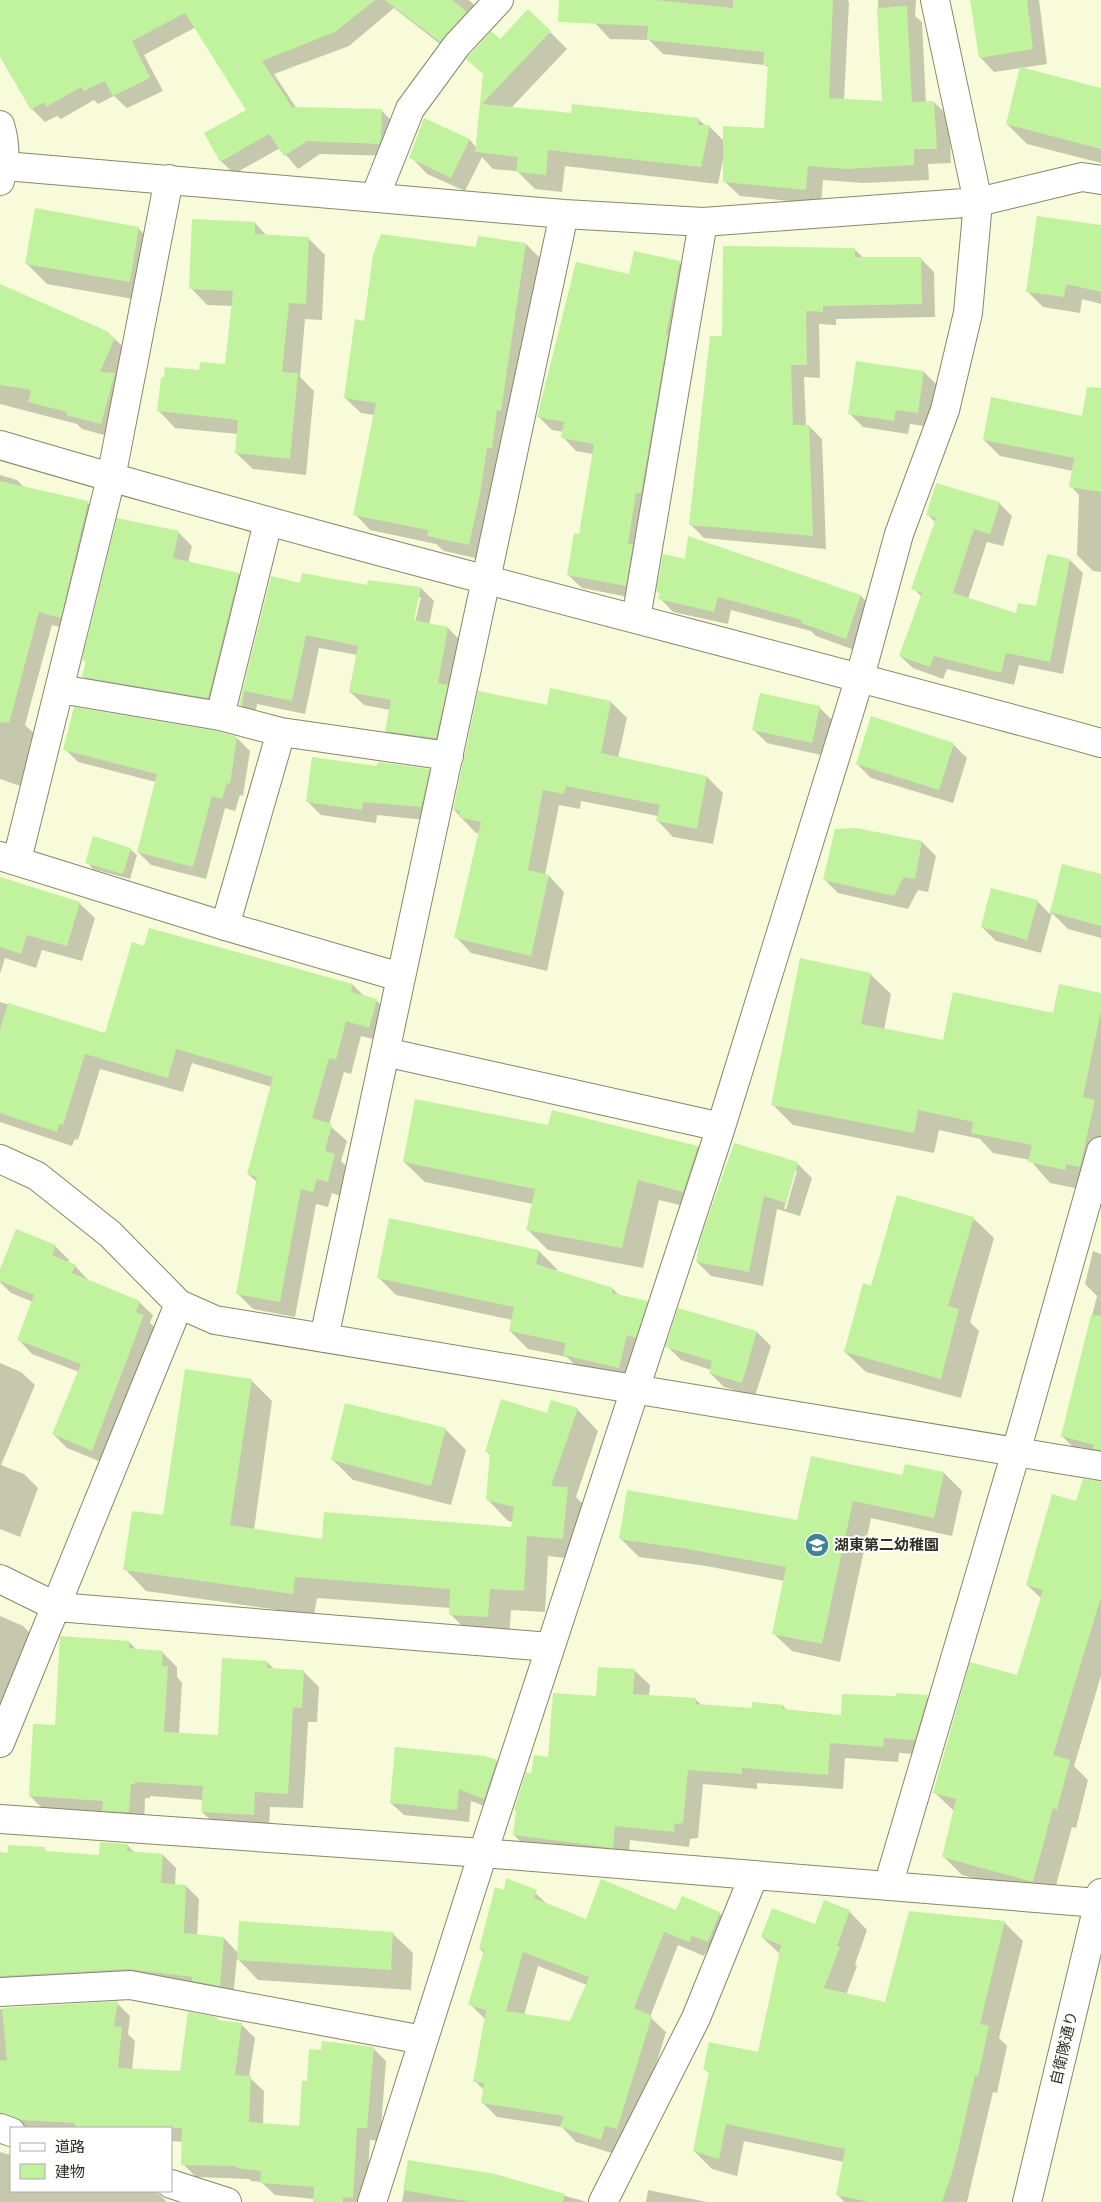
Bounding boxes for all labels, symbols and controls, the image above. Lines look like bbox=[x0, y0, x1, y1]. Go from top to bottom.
school or university icon: 湖東第二幼稚園 bbox=[804, 1532, 830, 1558]
place label: 湖東第二幼稚園 bbox=[834, 1536, 939, 1554]
street label: 自衛隊通り bbox=[1047, 2009, 1081, 2087]
legend bbox=[10, 2127, 172, 2192]
text: 道路 bbox=[55, 2138, 85, 2156]
text: 建物 bbox=[55, 2163, 85, 2181]

